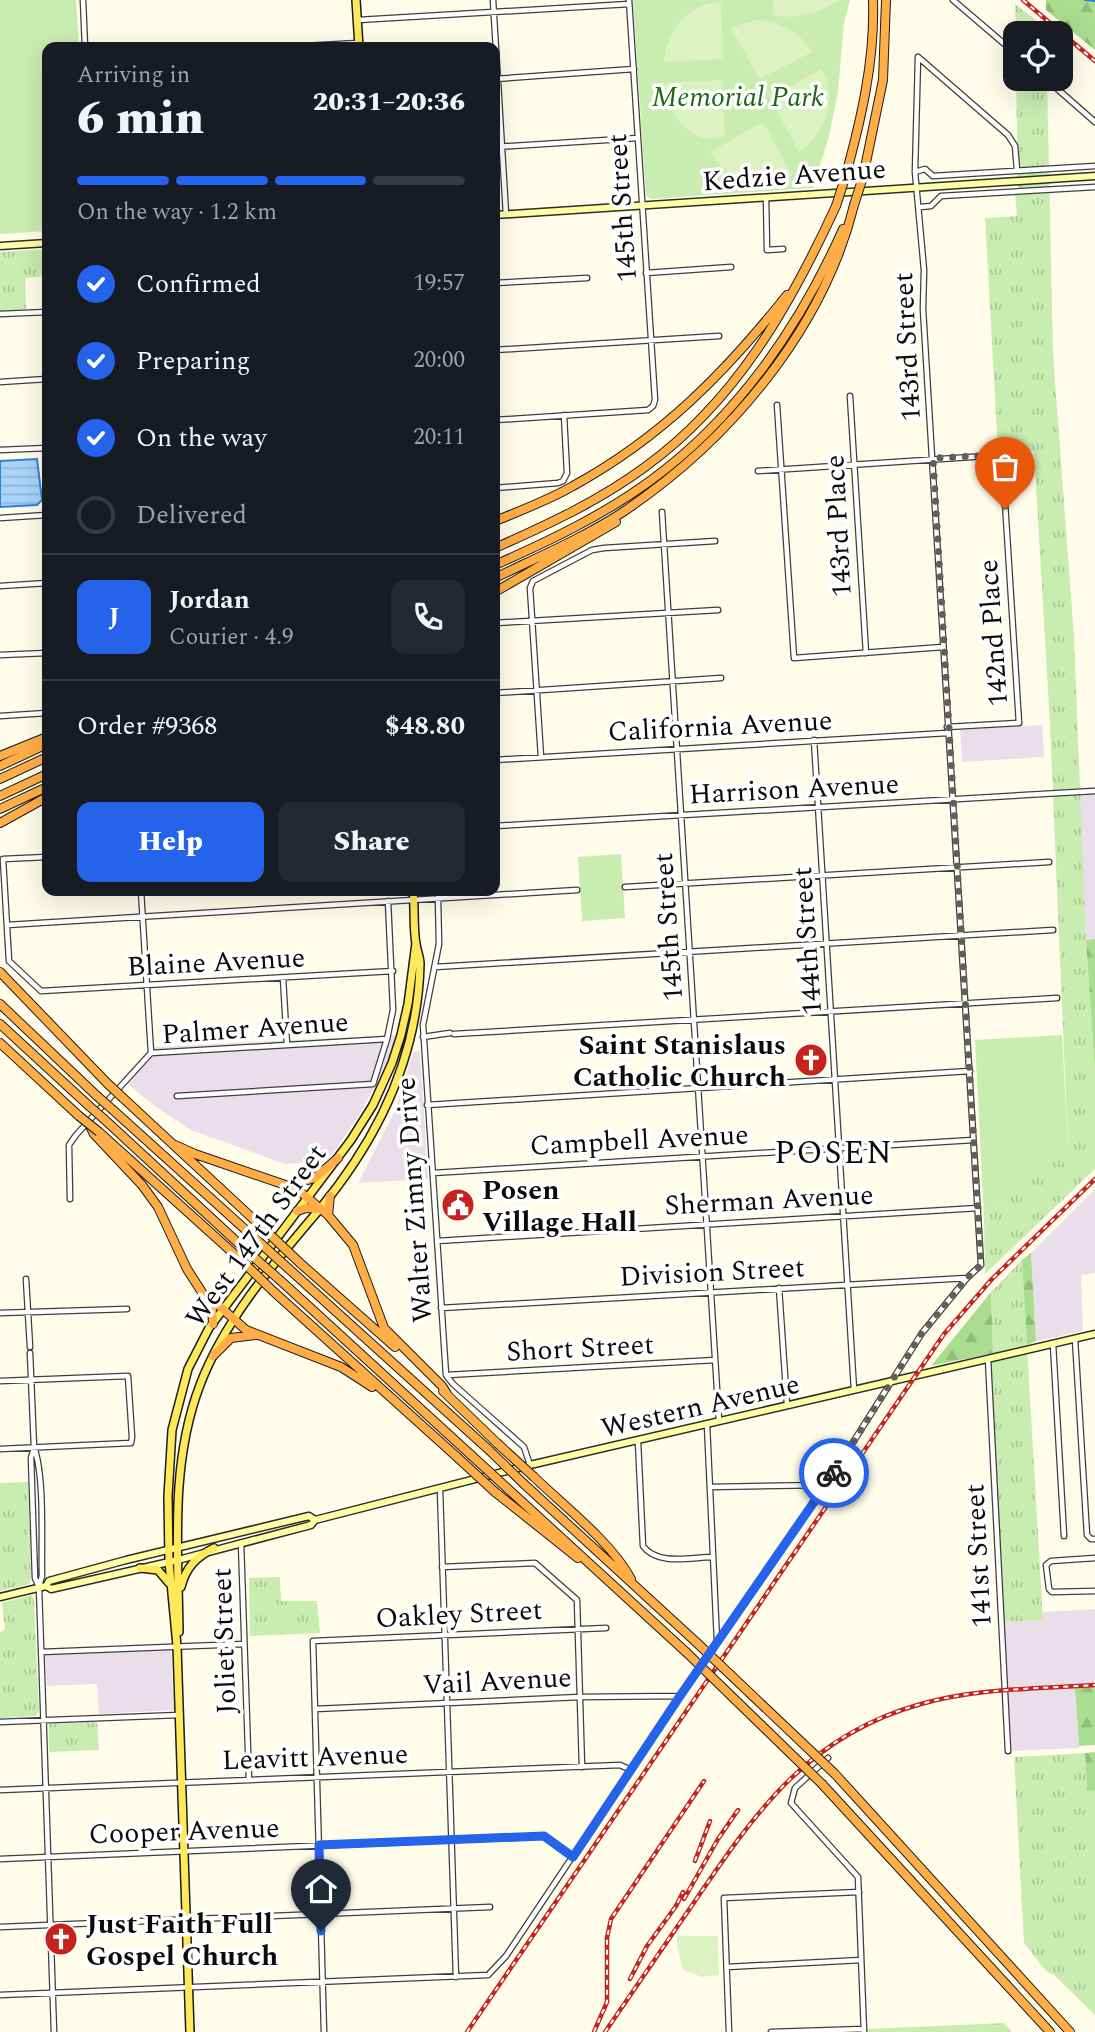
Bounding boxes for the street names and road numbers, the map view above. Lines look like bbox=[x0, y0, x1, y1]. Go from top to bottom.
street label: 145th Street bbox=[596, 132, 649, 284]
street label: Kedzie Avenue bbox=[701, 148, 887, 203]
street label: 143rd Street bbox=[882, 271, 933, 423]
street label: 143rd Place bbox=[813, 454, 864, 598]
street label: 142nd Place bbox=[967, 558, 1020, 708]
street label: California Avenue bbox=[607, 699, 833, 754]
street label: Harrison Avenue bbox=[688, 763, 900, 816]
street label: 145th Street bbox=[642, 851, 695, 1003]
street label: 144th Street bbox=[781, 865, 834, 1017]
street label: Blaine Avenue bbox=[126, 936, 306, 989]
street label: Palmer Avenue bbox=[160, 1001, 350, 1056]
street label: Walter Zimny Drive bbox=[384, 1076, 445, 1324]
street label: Campbell Avenue bbox=[529, 1113, 750, 1168]
street label: West 147th Street bbox=[175, 1135, 338, 1337]
street label: Sherman Avenue bbox=[663, 1174, 875, 1227]
street label: Division Street bbox=[618, 1246, 806, 1299]
street label: Short Street bbox=[505, 1323, 655, 1374]
street label: Western Avenue bbox=[597, 1363, 804, 1450]
street label: 141st Street bbox=[953, 1483, 1004, 1629]
street label: Joliet Street bbox=[200, 1567, 249, 1715]
street label: Oakley Street bbox=[374, 1589, 544, 1640]
street label: Vail Avenue bbox=[421, 1656, 573, 1707]
street label: Leavitt Avenue bbox=[221, 1733, 409, 1782]
street label: Cooper Avenue bbox=[88, 1807, 280, 1856]

